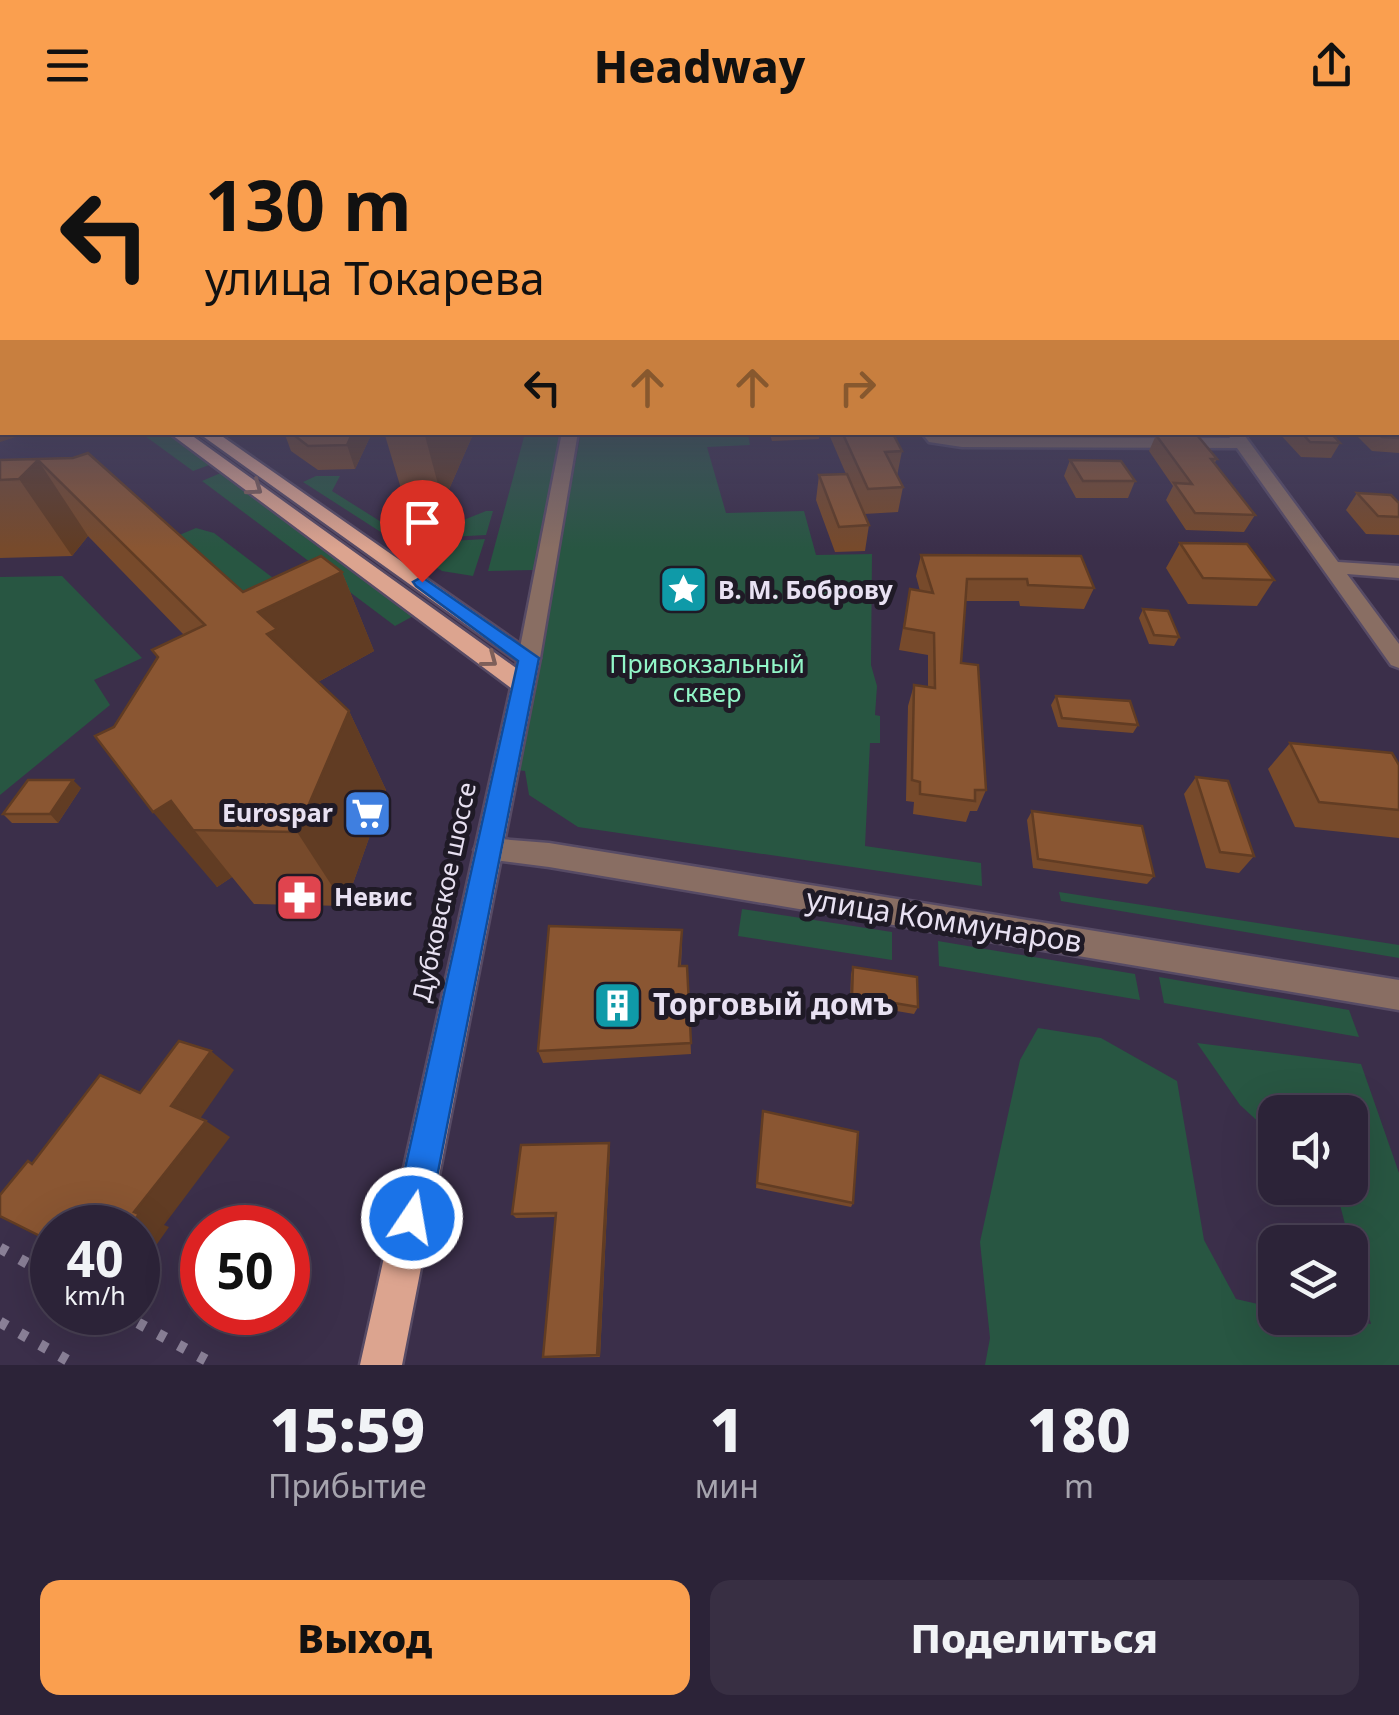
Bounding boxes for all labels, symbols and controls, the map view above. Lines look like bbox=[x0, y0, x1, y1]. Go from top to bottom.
text: Headway bbox=[594, 35, 805, 96]
icon: menu bbox=[40, 38, 95, 93]
icon: share bbox=[1304, 38, 1359, 93]
text: 130 m bbox=[205, 156, 412, 252]
icon: left bbox=[40, 170, 170, 300]
text: улица Токарева bbox=[205, 247, 545, 308]
icon: left bbox=[515, 360, 570, 415]
icon: ahead bbox=[620, 360, 675, 415]
icon: ahead bbox=[725, 360, 780, 415]
icon: right bbox=[830, 360, 885, 415]
one-way arrow bbox=[244, 477, 262, 494]
pin bbox=[380, 480, 465, 583]
icon: arrive bbox=[395, 495, 450, 550]
place icon: В. М. Боброву bbox=[657, 564, 709, 616]
place label: В. М. Боброву bbox=[718, 572, 894, 606]
park label: Привокзальный сквер bbox=[609, 646, 805, 709]
one-way arrow bbox=[479, 649, 497, 666]
street label: Дубковское шоссе bbox=[403, 779, 483, 1005]
supermarket icon: Eurospar bbox=[342, 787, 394, 839]
place label: Eurospar bbox=[222, 795, 333, 829]
pharmacy icon: Невис bbox=[273, 871, 325, 923]
street label: улица Коммунаров bbox=[804, 878, 1085, 962]
place label: Невис bbox=[334, 879, 413, 913]
building icon: Торговый домъ bbox=[592, 979, 644, 1031]
place label: Торговый домъ bbox=[653, 983, 894, 1024]
map controls bbox=[1258, 1095, 1368, 1335]
button: sound bbox=[1258, 1095, 1368, 1205]
position arrow bbox=[360, 1166, 464, 1270]
speed limit sign: 50 bbox=[180, 1205, 310, 1335]
text: 40 bbox=[66, 1224, 124, 1292]
button: layers bbox=[1258, 1225, 1368, 1335]
text: km/h bbox=[64, 1278, 126, 1312]
text: 15:59 bbox=[269, 1388, 425, 1470]
text: 1 bbox=[709, 1388, 744, 1470]
text: 180 bbox=[1027, 1388, 1131, 1470]
text: Прибытие bbox=[268, 1464, 427, 1507]
text: мин bbox=[695, 1464, 759, 1507]
text: m bbox=[1064, 1464, 1094, 1507]
button: Выход bbox=[40, 1580, 690, 1695]
button: Поделиться bbox=[710, 1580, 1359, 1695]

